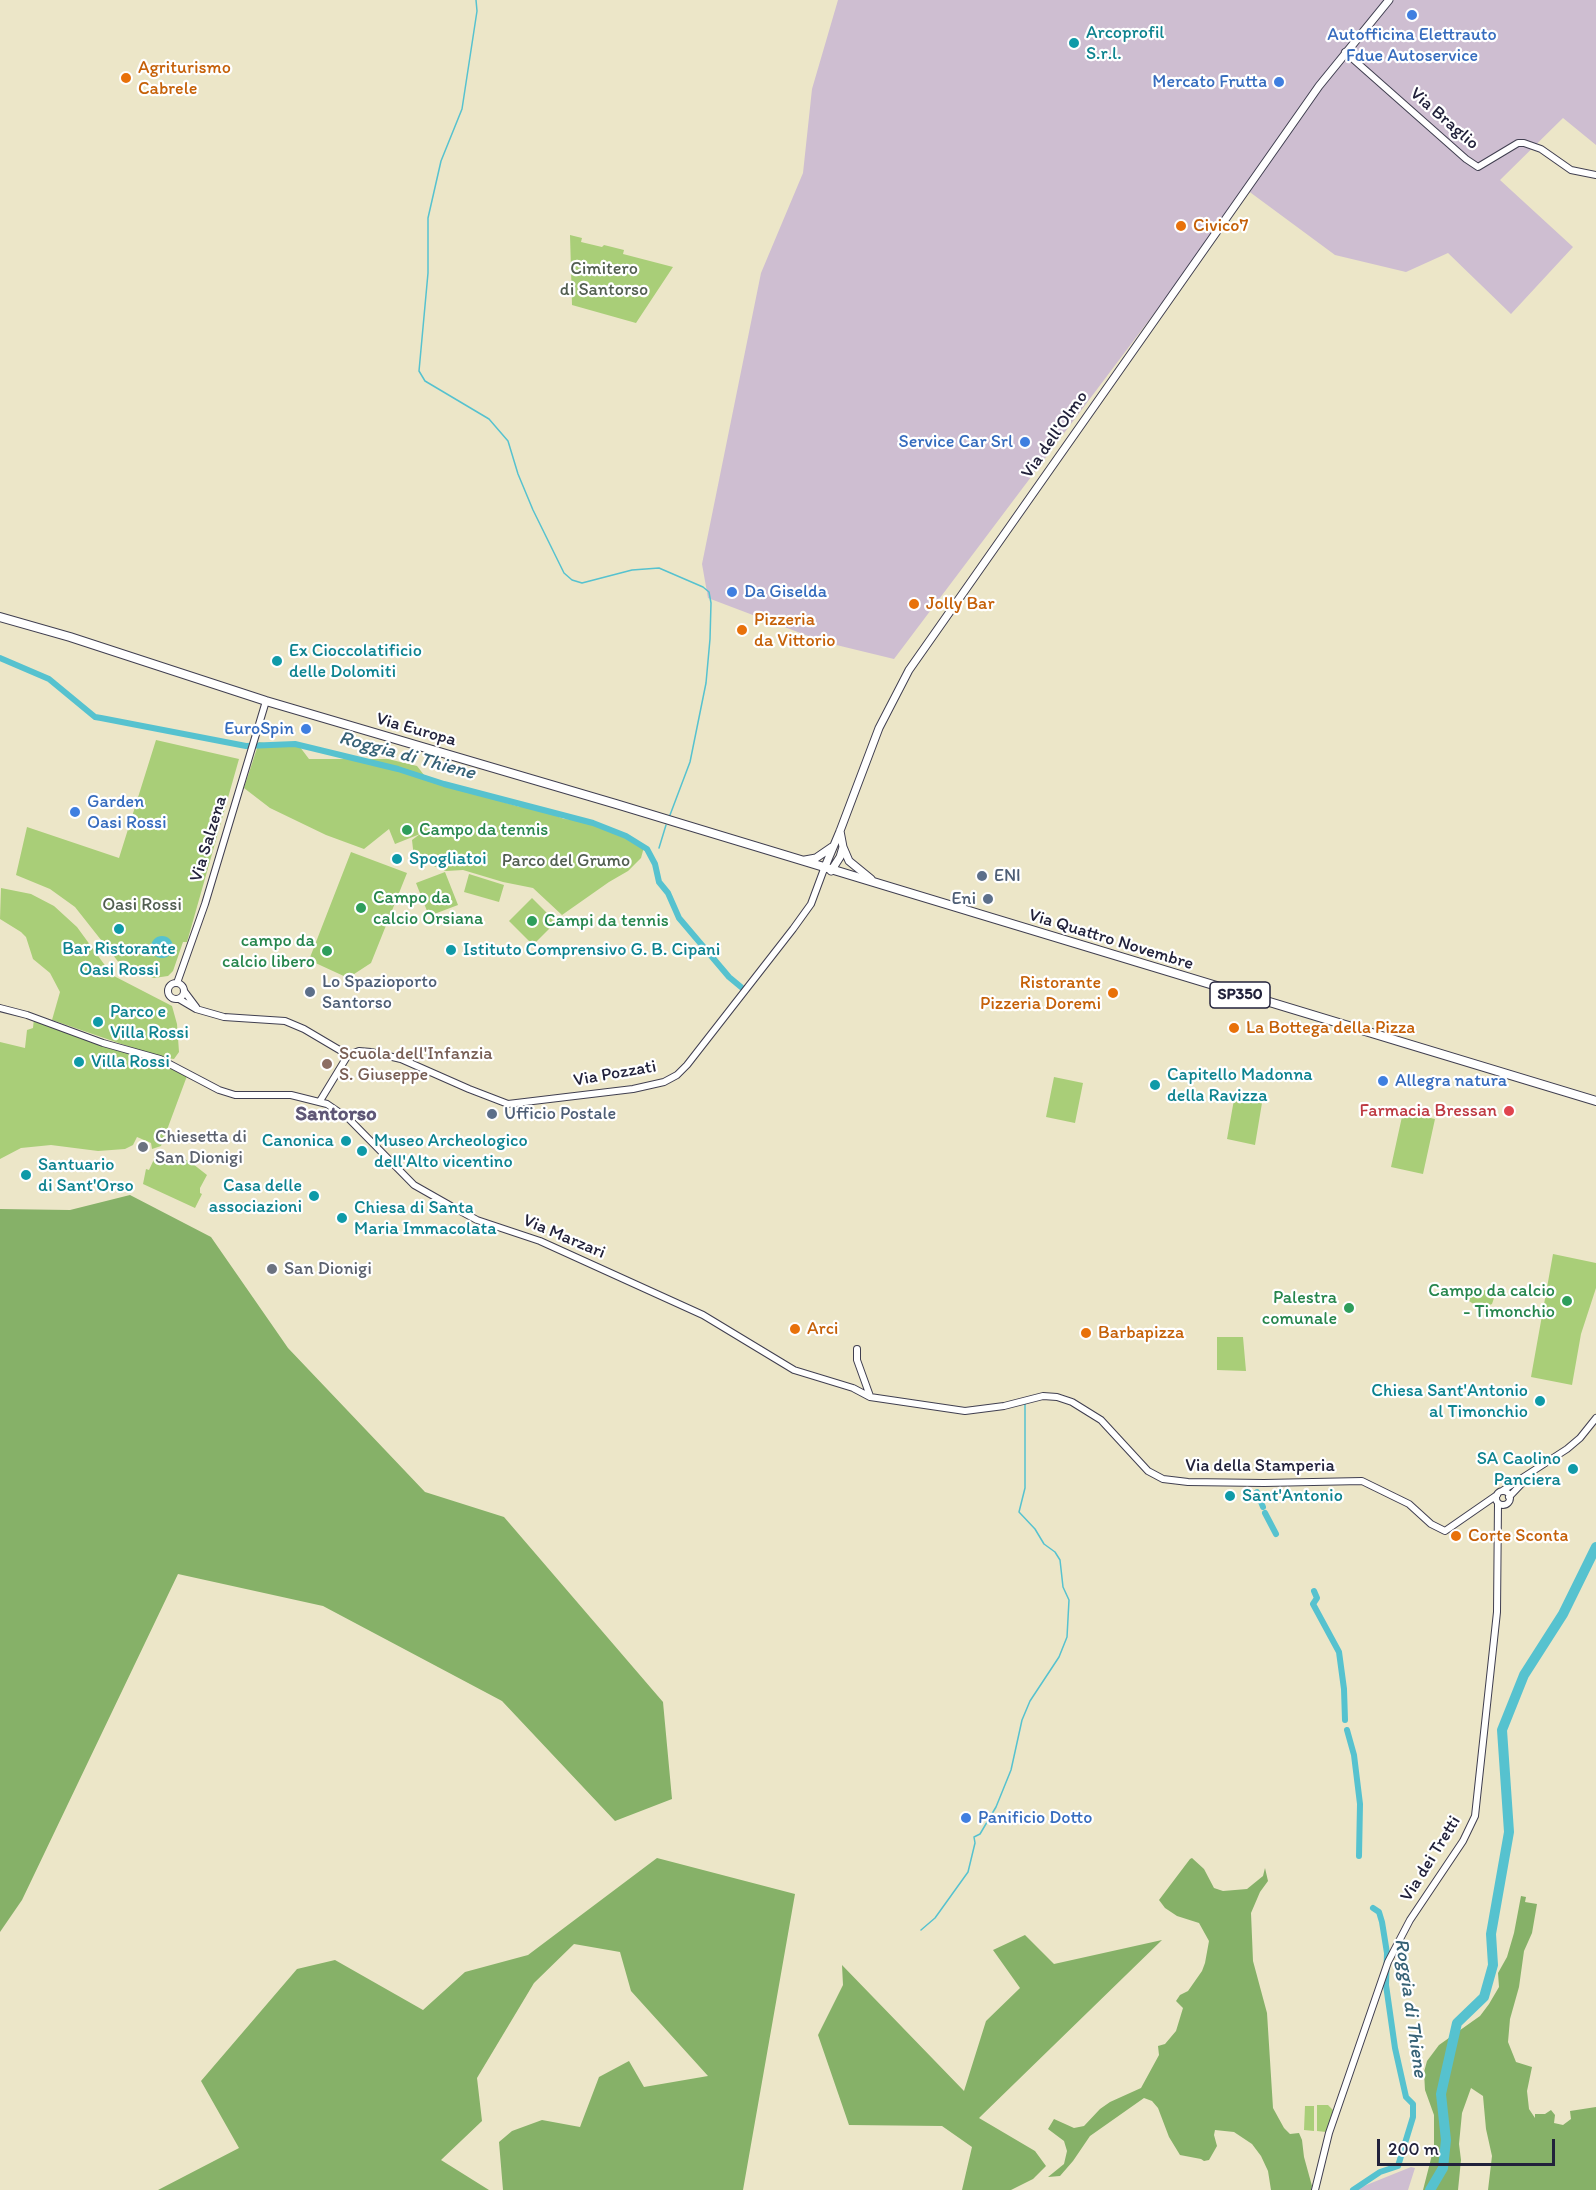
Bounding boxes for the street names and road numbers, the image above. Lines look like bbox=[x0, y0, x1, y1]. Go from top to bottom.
street label: Via Braglio bbox=[1405, 83, 1483, 155]
street label: Via dell'Olmo bbox=[1017, 387, 1093, 483]
street label: Via Europa bbox=[373, 708, 459, 752]
street label: Via Salzena bbox=[186, 793, 232, 885]
street label: Via Quattro Novembre bbox=[1026, 905, 1196, 975]
road number: SP350 bbox=[1210, 982, 1270, 1008]
street label: Via Pozzati bbox=[572, 1056, 658, 1092]
street label: Via Marzari bbox=[519, 1210, 609, 1264]
street label: Via della Stamperia bbox=[1185, 1455, 1335, 1477]
street label: Via dei Tretti bbox=[1396, 1812, 1466, 1906]

